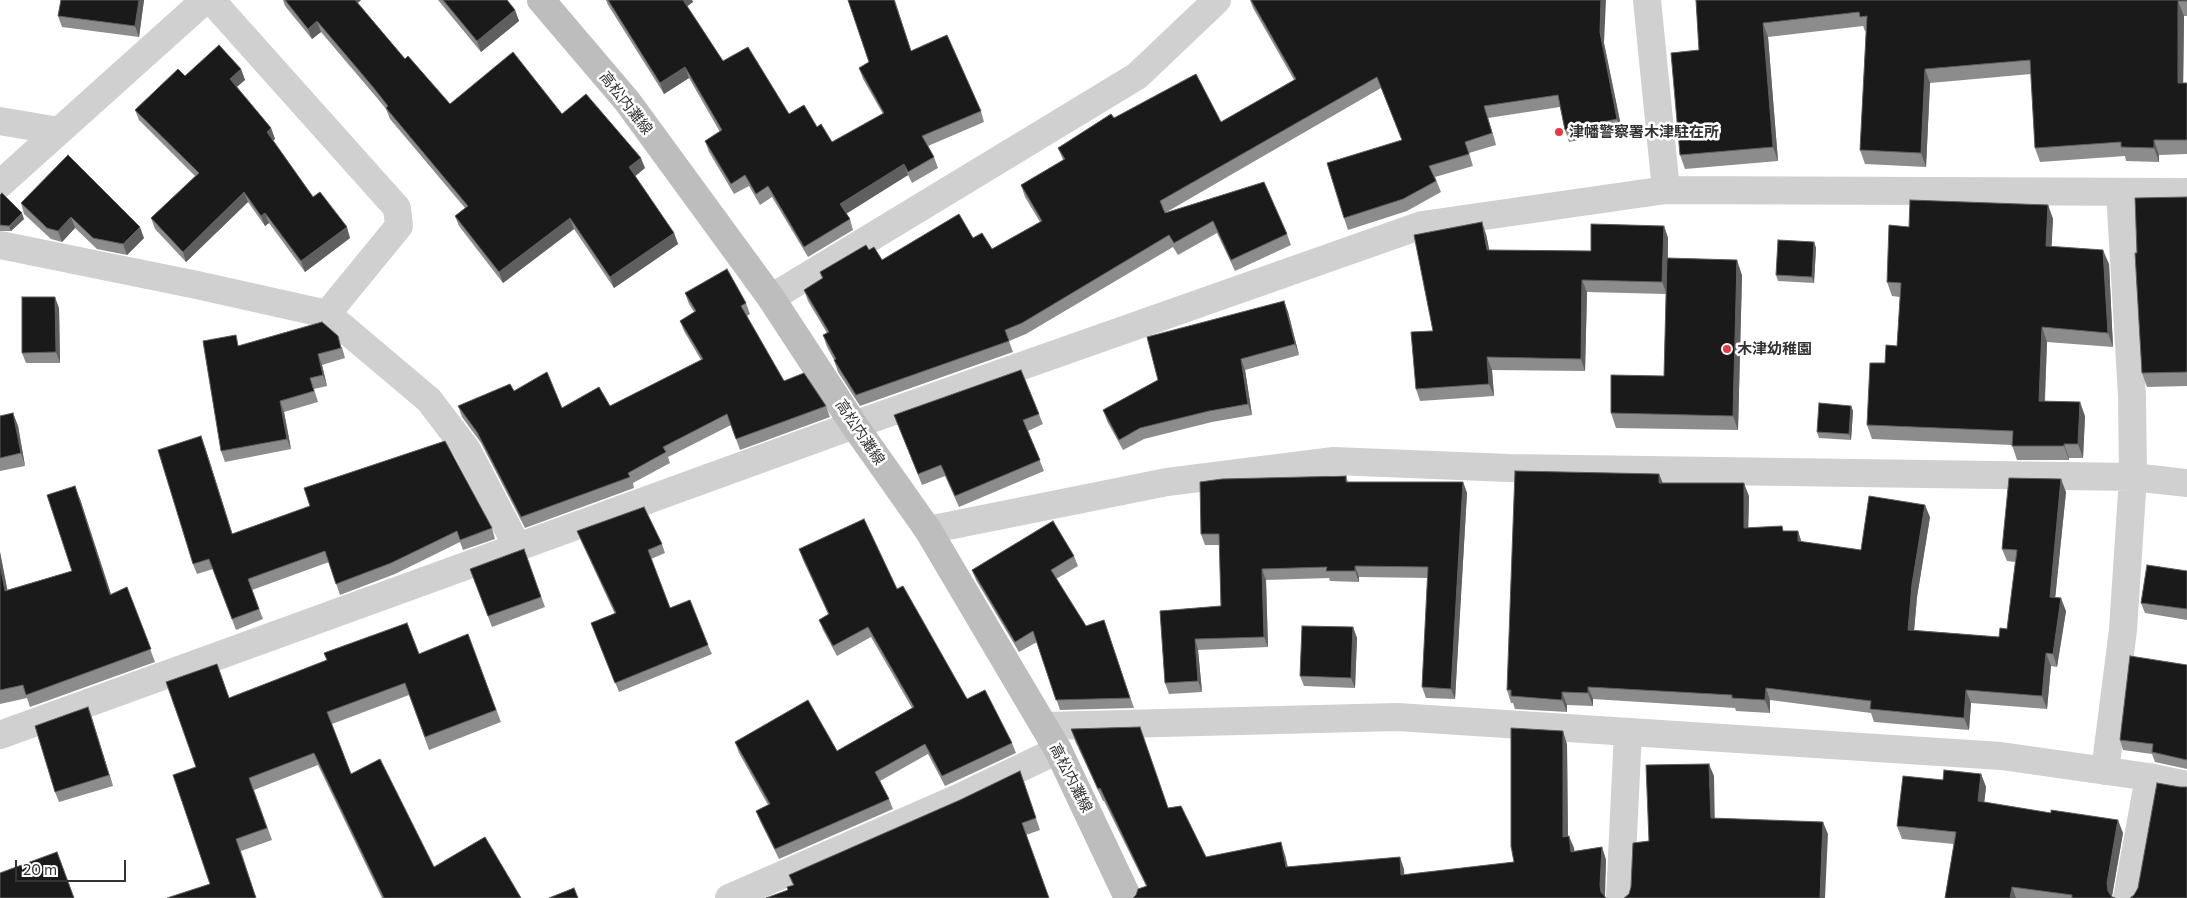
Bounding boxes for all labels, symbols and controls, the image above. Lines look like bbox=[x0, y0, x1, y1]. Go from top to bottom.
street label: 高松内灘線 bbox=[596, 68, 656, 138]
place label: 津幡警察署木津駐在所 bbox=[1569, 123, 1719, 141]
marker: 津幡警察署木津駐在所 bbox=[1553, 126, 1565, 138]
place label: 木津幼稚園 bbox=[1737, 340, 1812, 358]
marker: 木津幼稚園 bbox=[1721, 343, 1733, 355]
street label: 高松内灘線 bbox=[832, 396, 888, 468]
street label: 高松内灘線 bbox=[1046, 741, 1096, 815]
scale bar bbox=[18, 850, 129, 882]
text: 20 m bbox=[23, 860, 57, 878]

